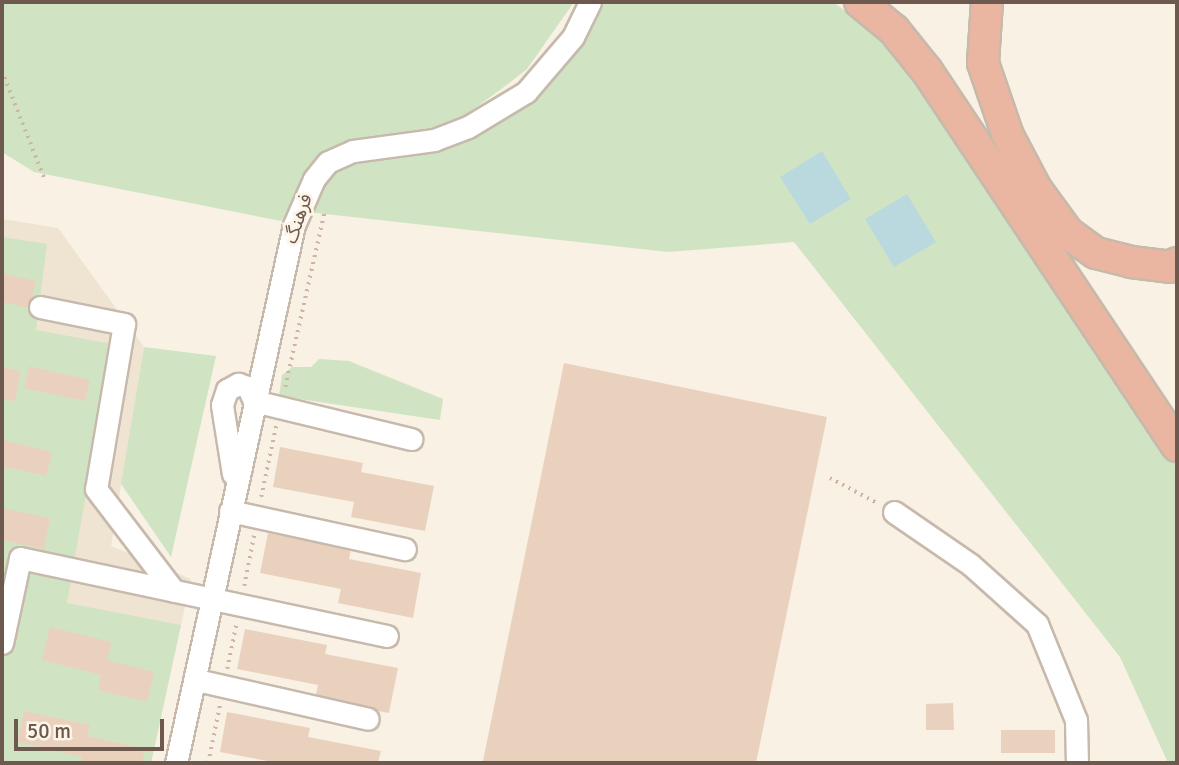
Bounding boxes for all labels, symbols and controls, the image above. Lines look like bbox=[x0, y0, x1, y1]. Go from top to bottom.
street label: فرهنگ bbox=[280, 191, 318, 247]
scale bar bbox=[18, 706, 168, 750]
text: 50 m bbox=[27, 718, 71, 744]

